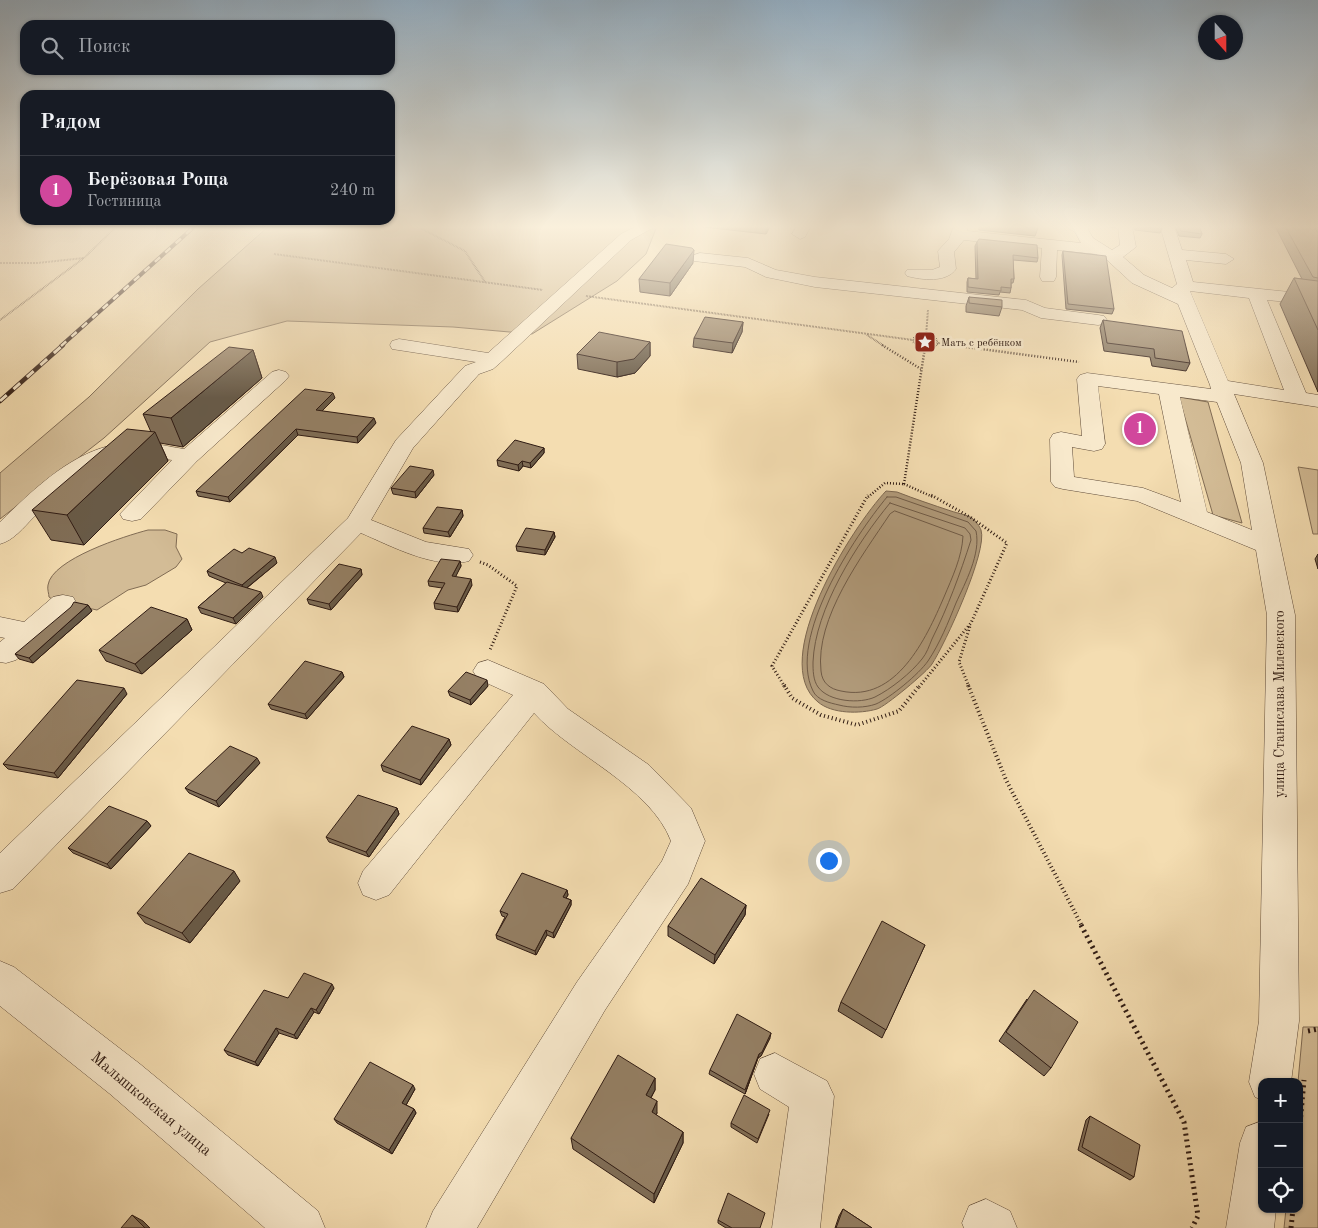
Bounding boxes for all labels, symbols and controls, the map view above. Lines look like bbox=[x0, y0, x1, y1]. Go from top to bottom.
north arrow bbox=[1198, 15, 1243, 60]
search box bbox=[20, 20, 395, 75]
icon: search bbox=[38, 34, 66, 62]
text: Поиск bbox=[78, 38, 130, 57]
text: Рядом bbox=[40, 112, 101, 133]
text: Берёзовая Роща bbox=[87, 171, 228, 190]
text: 1 bbox=[51, 183, 61, 199]
text: 240 m bbox=[330, 183, 375, 199]
text: Гостиница bbox=[87, 194, 161, 210]
place icon: Мать с ребёнком bbox=[913, 330, 937, 354]
place label: Мать с ребёнком bbox=[941, 338, 1022, 349]
pin: 1 bbox=[1124, 410, 1156, 448]
street label: улица Станислава Милевского bbox=[1273, 610, 1287, 798]
your location bbox=[816, 848, 842, 874]
street label: Малышковская улица bbox=[88, 1050, 214, 1159]
map controls bbox=[1258, 1078, 1303, 1213]
button: + bbox=[1258, 1078, 1303, 1123]
button: − bbox=[1258, 1123, 1303, 1168]
button: locate bbox=[1258, 1168, 1303, 1213]

